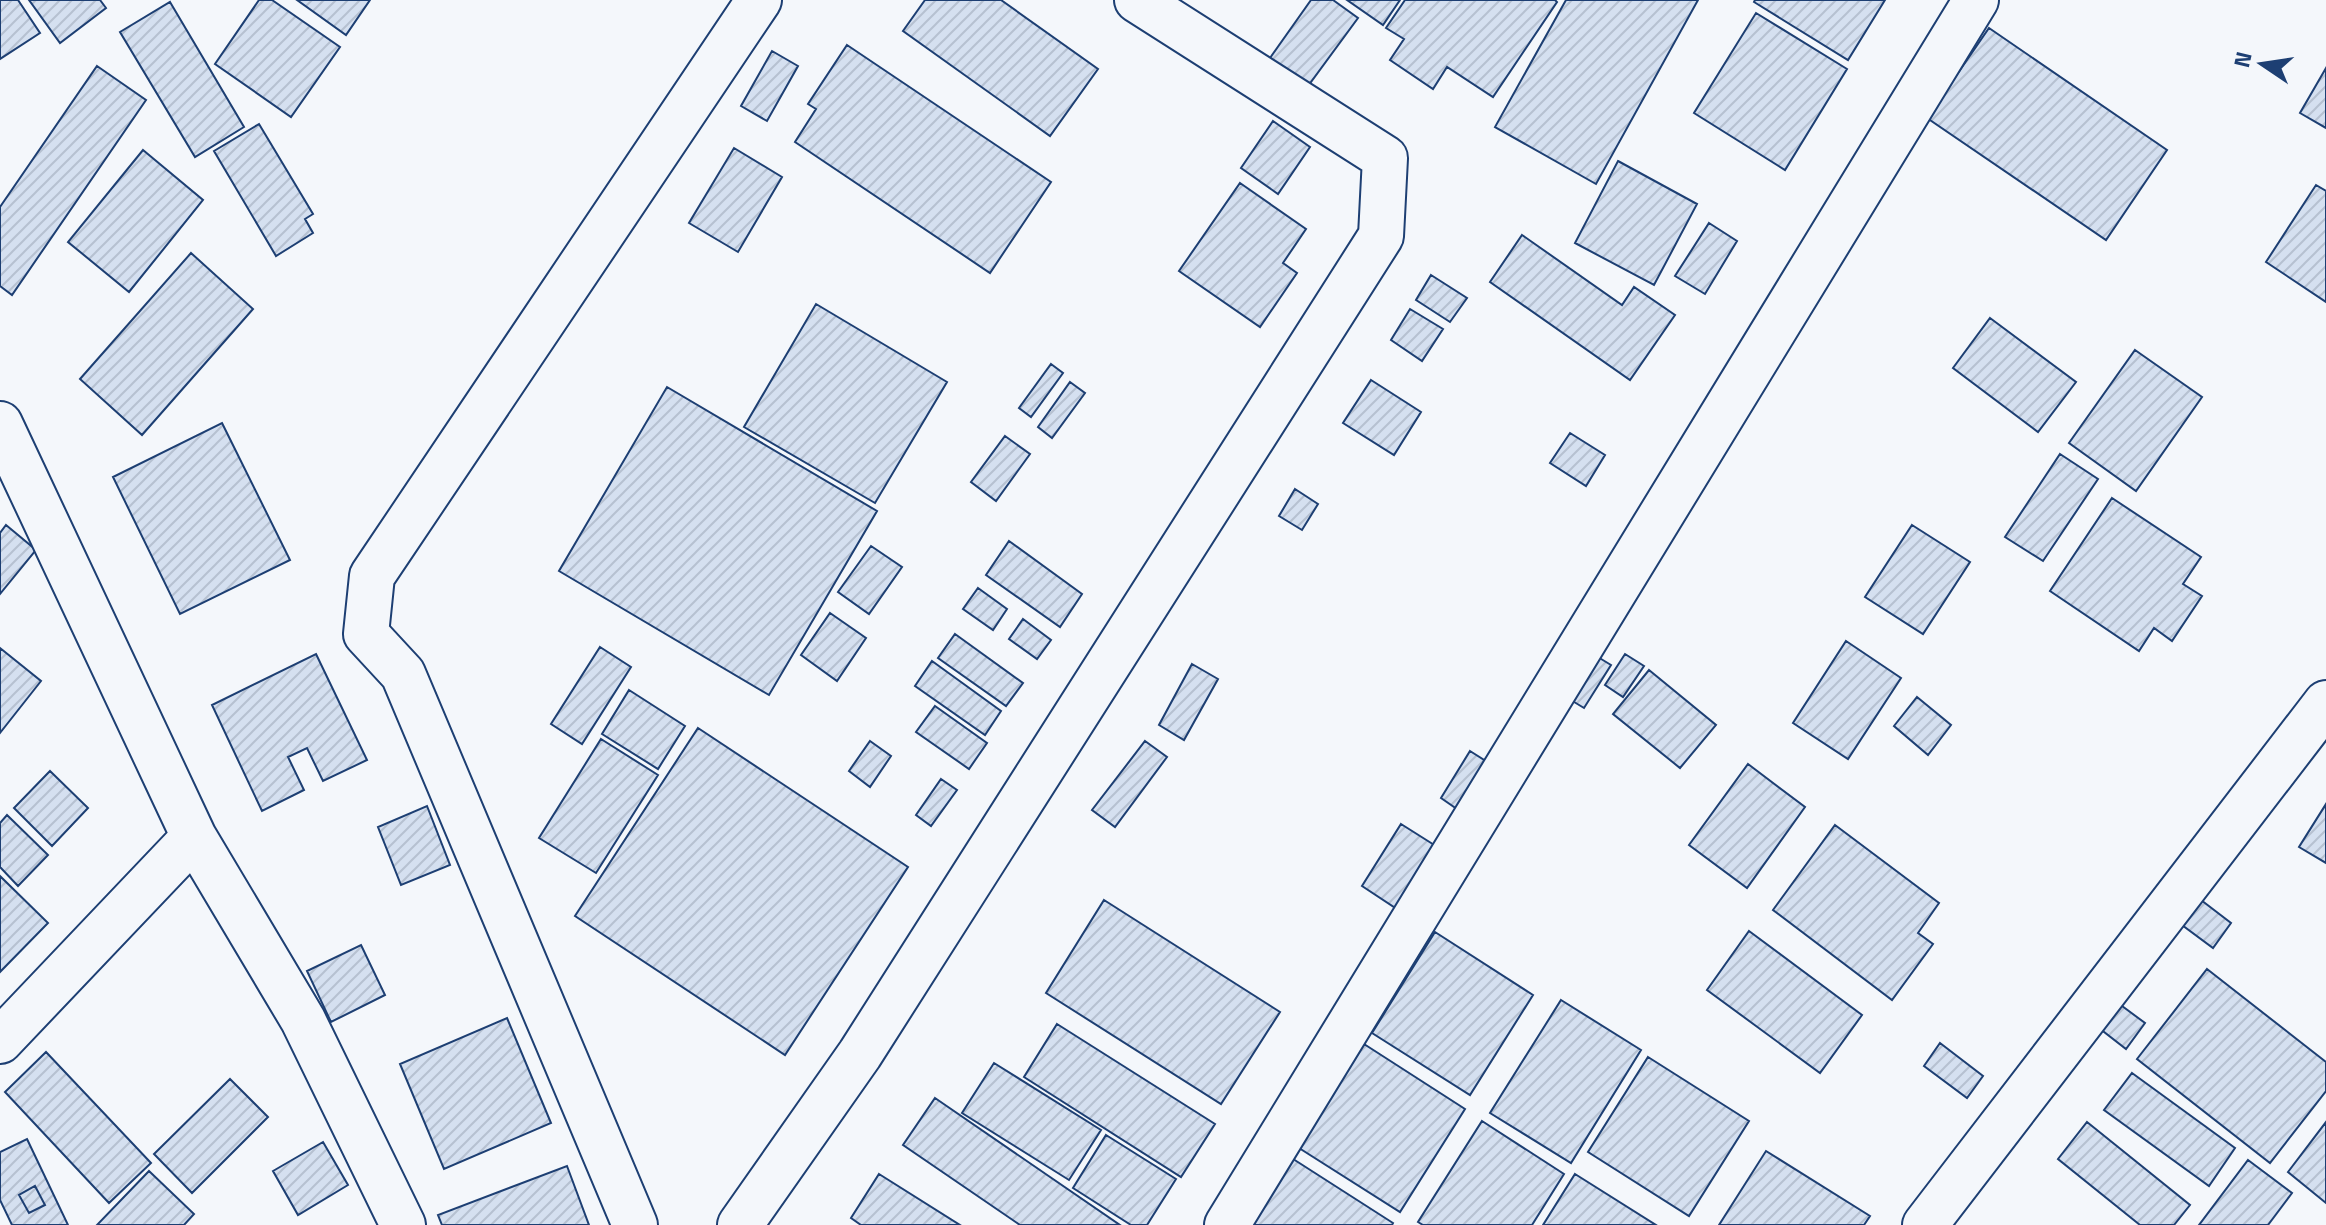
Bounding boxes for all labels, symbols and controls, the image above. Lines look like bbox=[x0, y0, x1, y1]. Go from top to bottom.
north arrow bbox=[2222, 24, 2302, 104]
text: N bbox=[2224, 48, 2261, 71]

